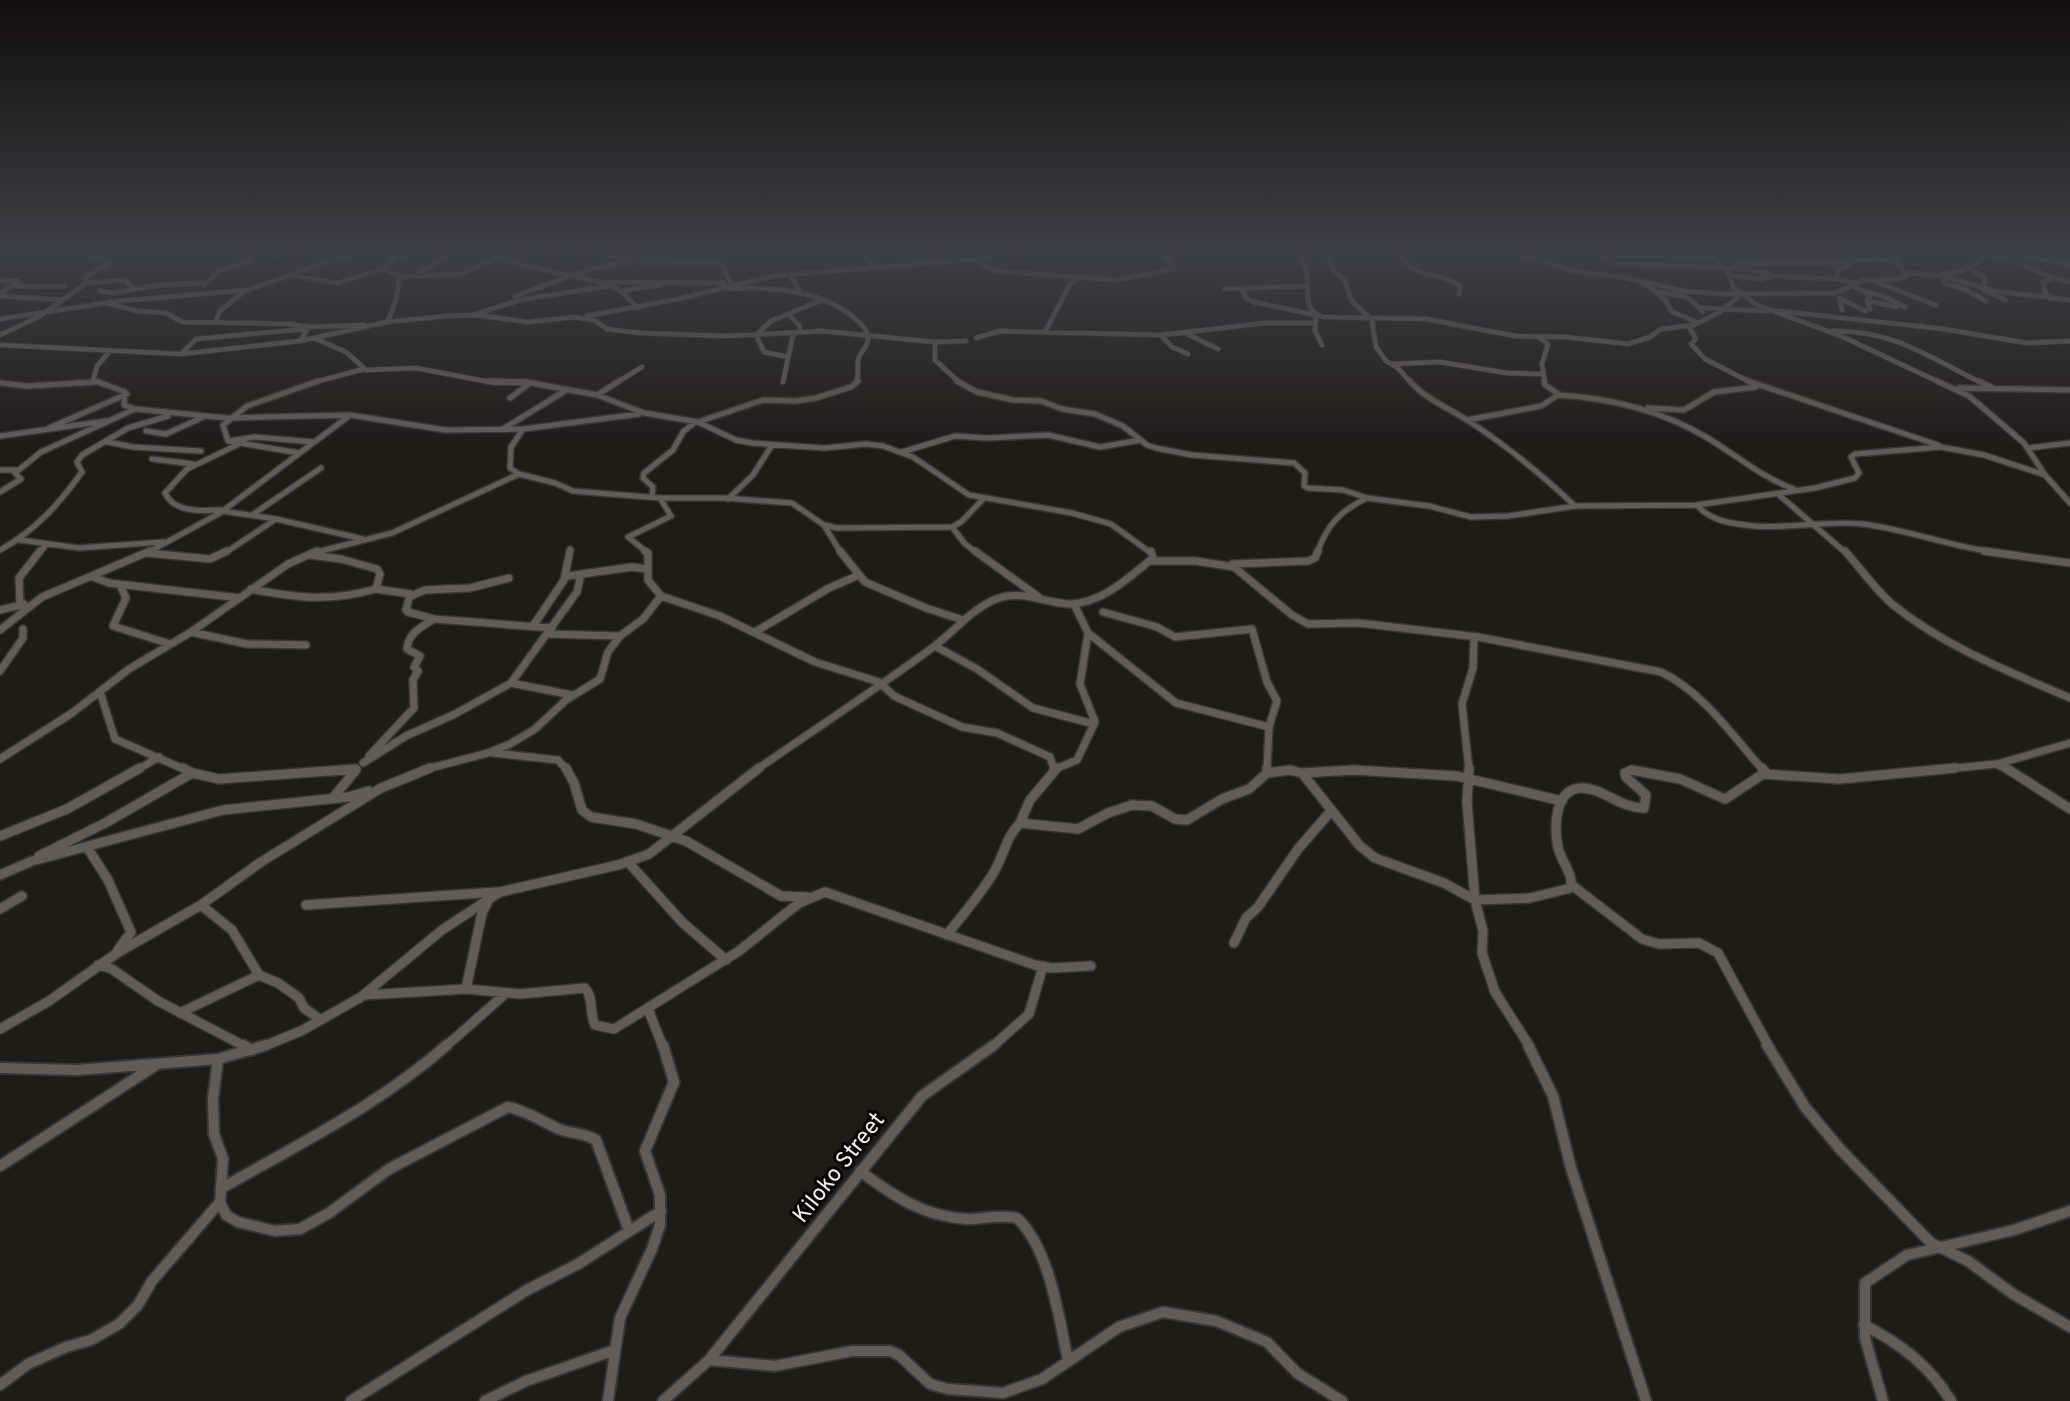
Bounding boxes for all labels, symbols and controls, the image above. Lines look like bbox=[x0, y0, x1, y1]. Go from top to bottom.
street label: Kiloko Street bbox=[788, 1107, 892, 1230]

